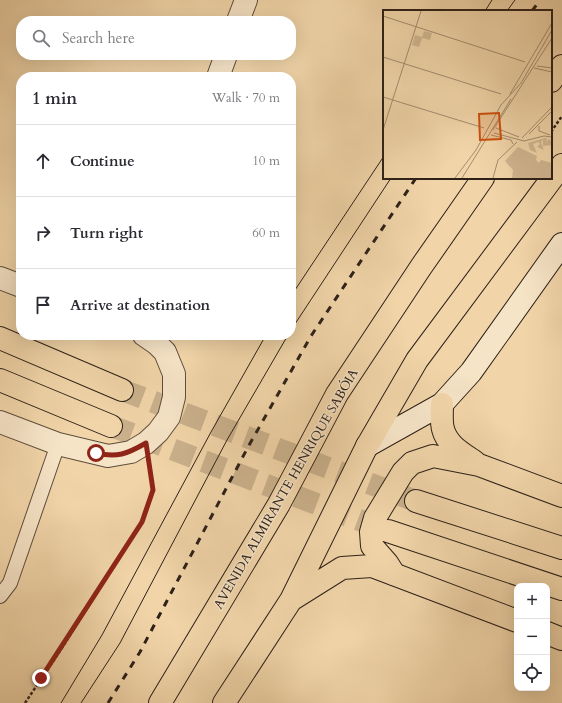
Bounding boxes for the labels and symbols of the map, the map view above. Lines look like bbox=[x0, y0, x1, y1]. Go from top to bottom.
inset map bbox=[383, 10, 552, 179]
street label: AVENIDA ALMIRANTE HENRIQUE SABÓIA bbox=[209, 365, 363, 613]
route start bbox=[87, 444, 105, 462]
route end bbox=[32, 669, 50, 687]

